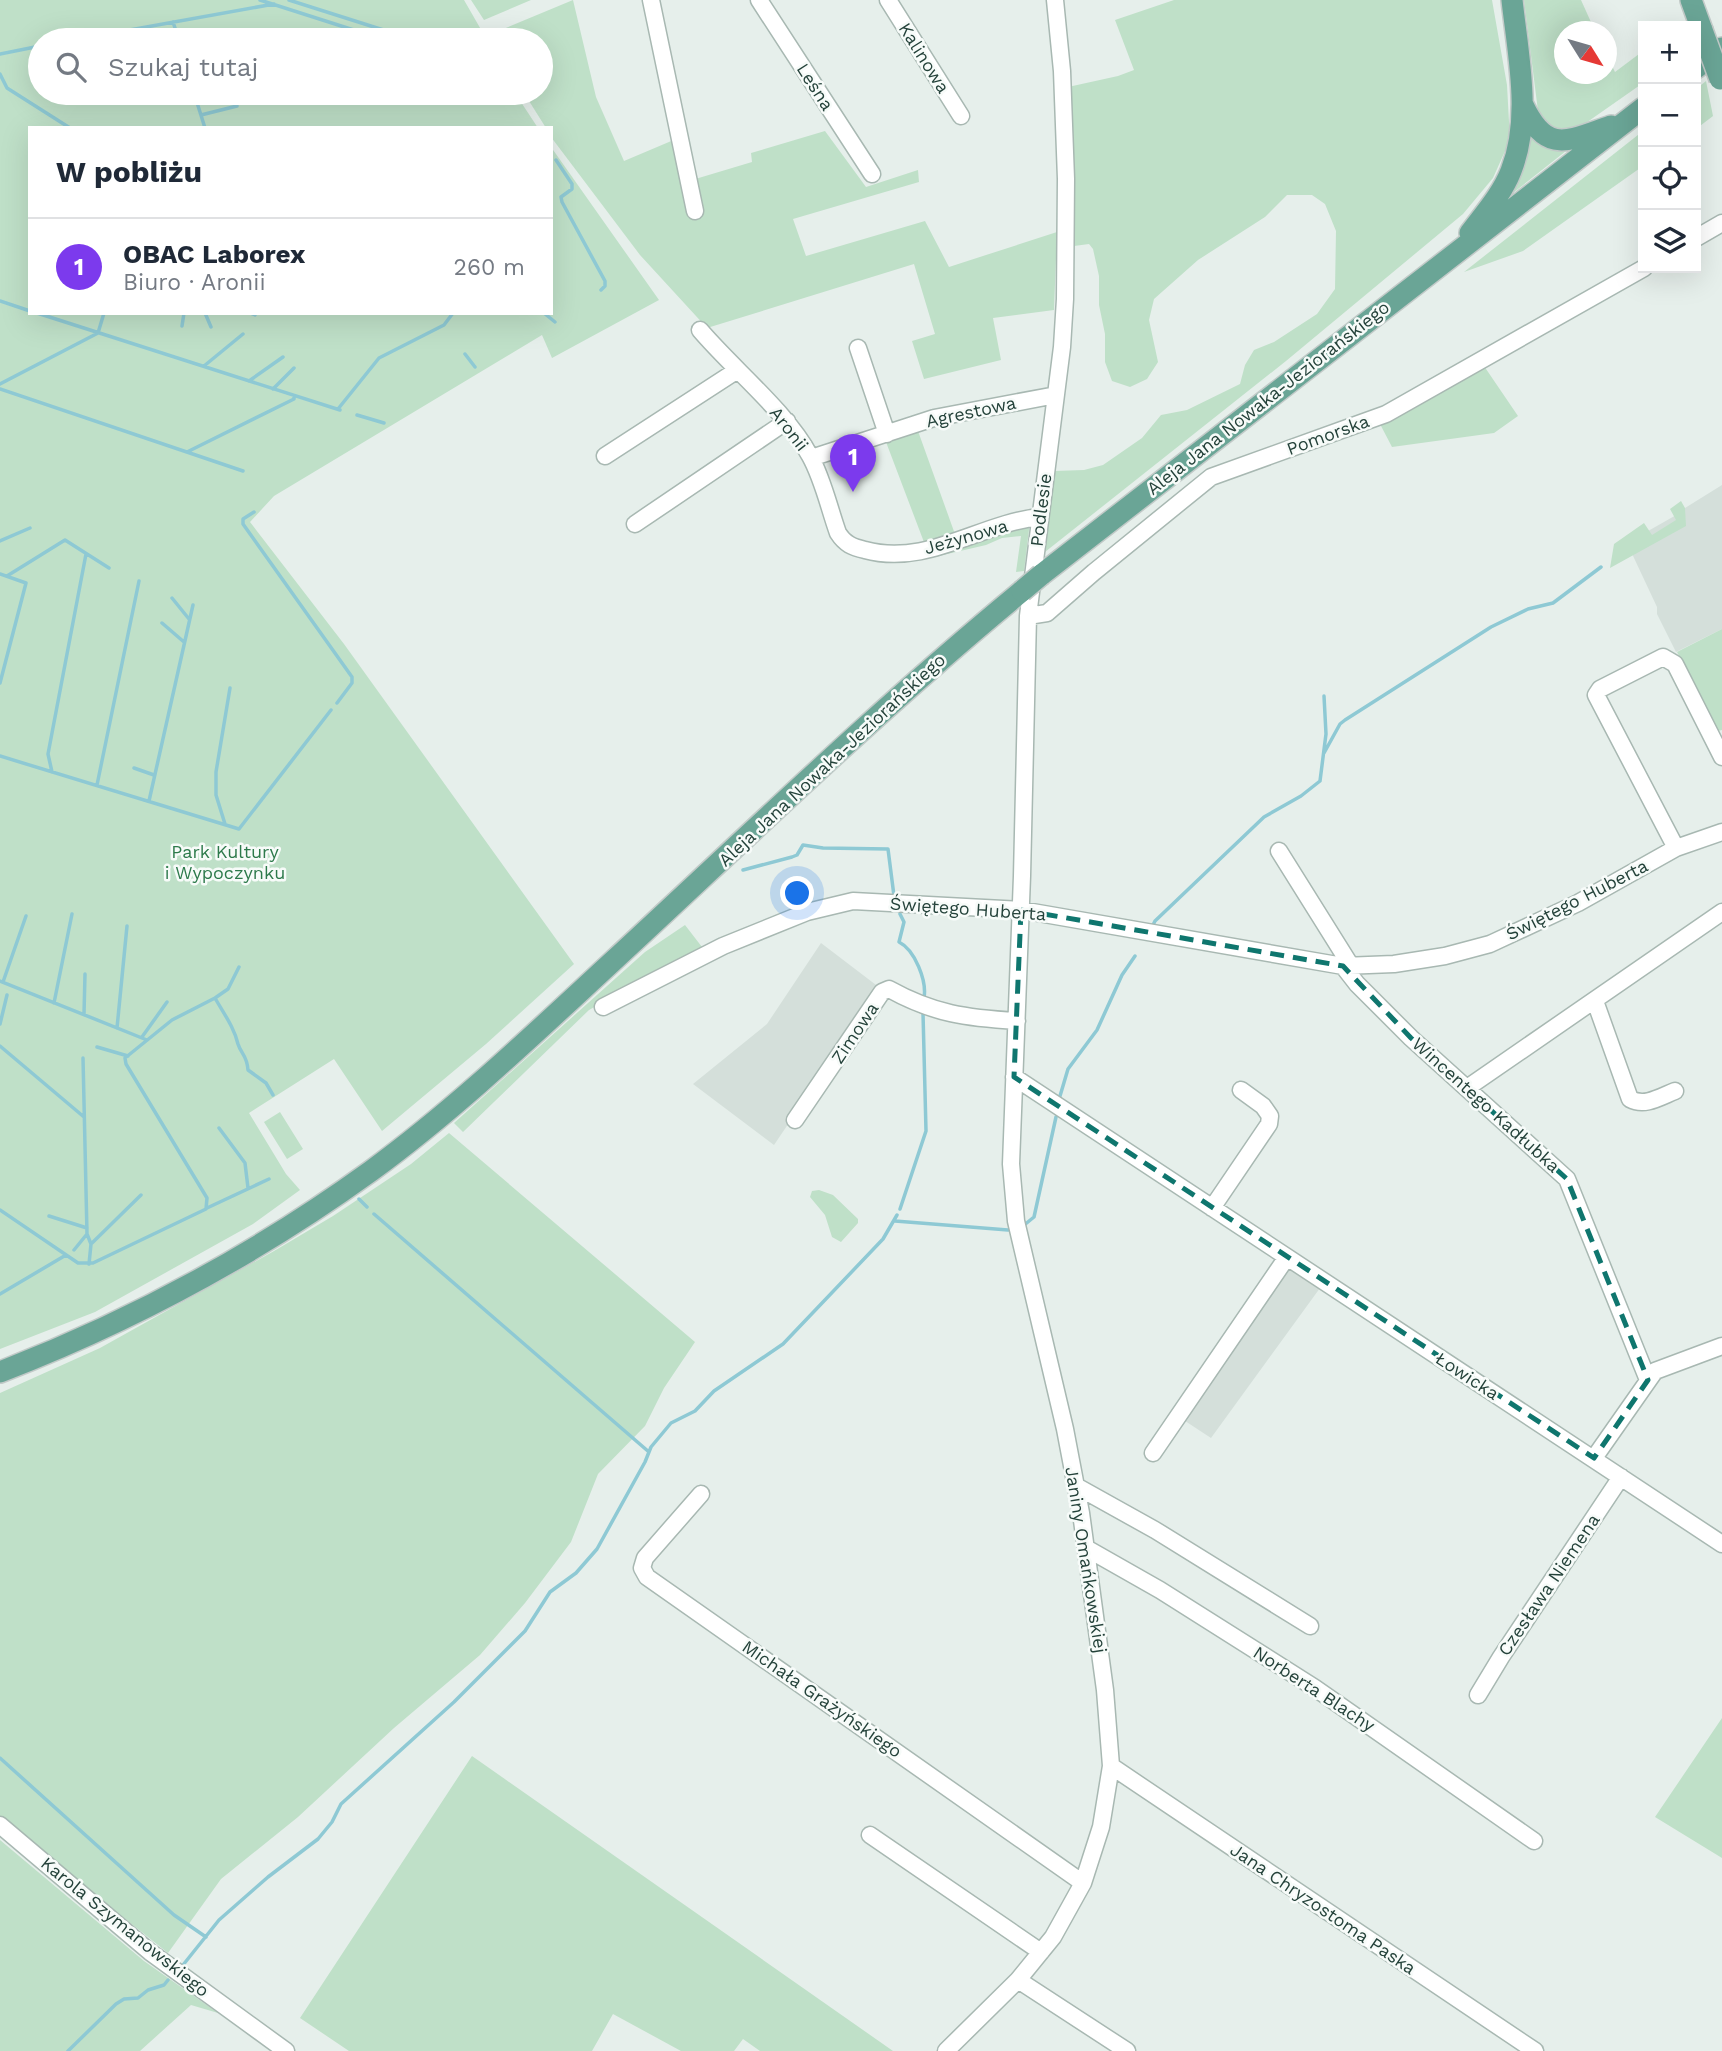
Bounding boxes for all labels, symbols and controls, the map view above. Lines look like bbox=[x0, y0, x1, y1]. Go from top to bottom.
street label: Kalinowa bbox=[895, 19, 954, 97]
north arrow bbox=[1554, 21, 1617, 84]
map controls bbox=[1638, 21, 1701, 273]
button: + bbox=[1638, 21, 1701, 84]
search box bbox=[28, 28, 553, 105]
icon: search bbox=[52, 48, 90, 86]
text: Szukaj tutaj bbox=[108, 52, 258, 82]
street label: Leśna bbox=[793, 59, 838, 114]
button: − bbox=[1638, 84, 1701, 147]
button: locate bbox=[1638, 147, 1701, 210]
text: W pobliżu bbox=[56, 154, 202, 189]
button: layers bbox=[1638, 210, 1701, 273]
text: OBAC Laborex bbox=[123, 239, 305, 269]
text: 1 bbox=[74, 254, 84, 281]
text: 260 m bbox=[454, 254, 525, 281]
text: Biuro · Aronii bbox=[123, 269, 266, 296]
street label: Aleja Jana Nowaka-Jeziorańskiego bbox=[1142, 296, 1393, 499]
street label: Agrestowa bbox=[924, 392, 1018, 431]
street label: Aronii bbox=[766, 402, 813, 455]
street label: Pomorska bbox=[1284, 410, 1372, 459]
pin: 1 bbox=[830, 434, 876, 492]
street label: Podlesie bbox=[1026, 472, 1055, 548]
street label: Jeżynowa bbox=[922, 515, 1010, 558]
street label: Aleja Jana Nowaka-Jeziorańskiego bbox=[714, 649, 949, 870]
park label: Park Kultury i Wypoczynku bbox=[165, 841, 285, 883]
street label: Świętego Huberta bbox=[1502, 855, 1651, 944]
your location bbox=[780, 876, 814, 910]
street label: Świętego Huberta bbox=[889, 893, 1047, 924]
street label: Zimowa bbox=[827, 998, 883, 1067]
street label: Wincentego Kadłubka bbox=[1408, 1033, 1565, 1176]
street label: Łowicka bbox=[1431, 1347, 1503, 1404]
street label: Janiny Omańkowskiej bbox=[1061, 1465, 1112, 1655]
street label: Czesława Niemena bbox=[1493, 1510, 1604, 1660]
street label: Michała Grażyńskiego bbox=[739, 1636, 906, 1762]
street label: Norberta Blachy bbox=[1249, 1641, 1380, 1736]
street label: Jana Chryzostoma Paska bbox=[1227, 1839, 1420, 1979]
street label: Karola Szymanowskiego bbox=[37, 1852, 214, 2001]

